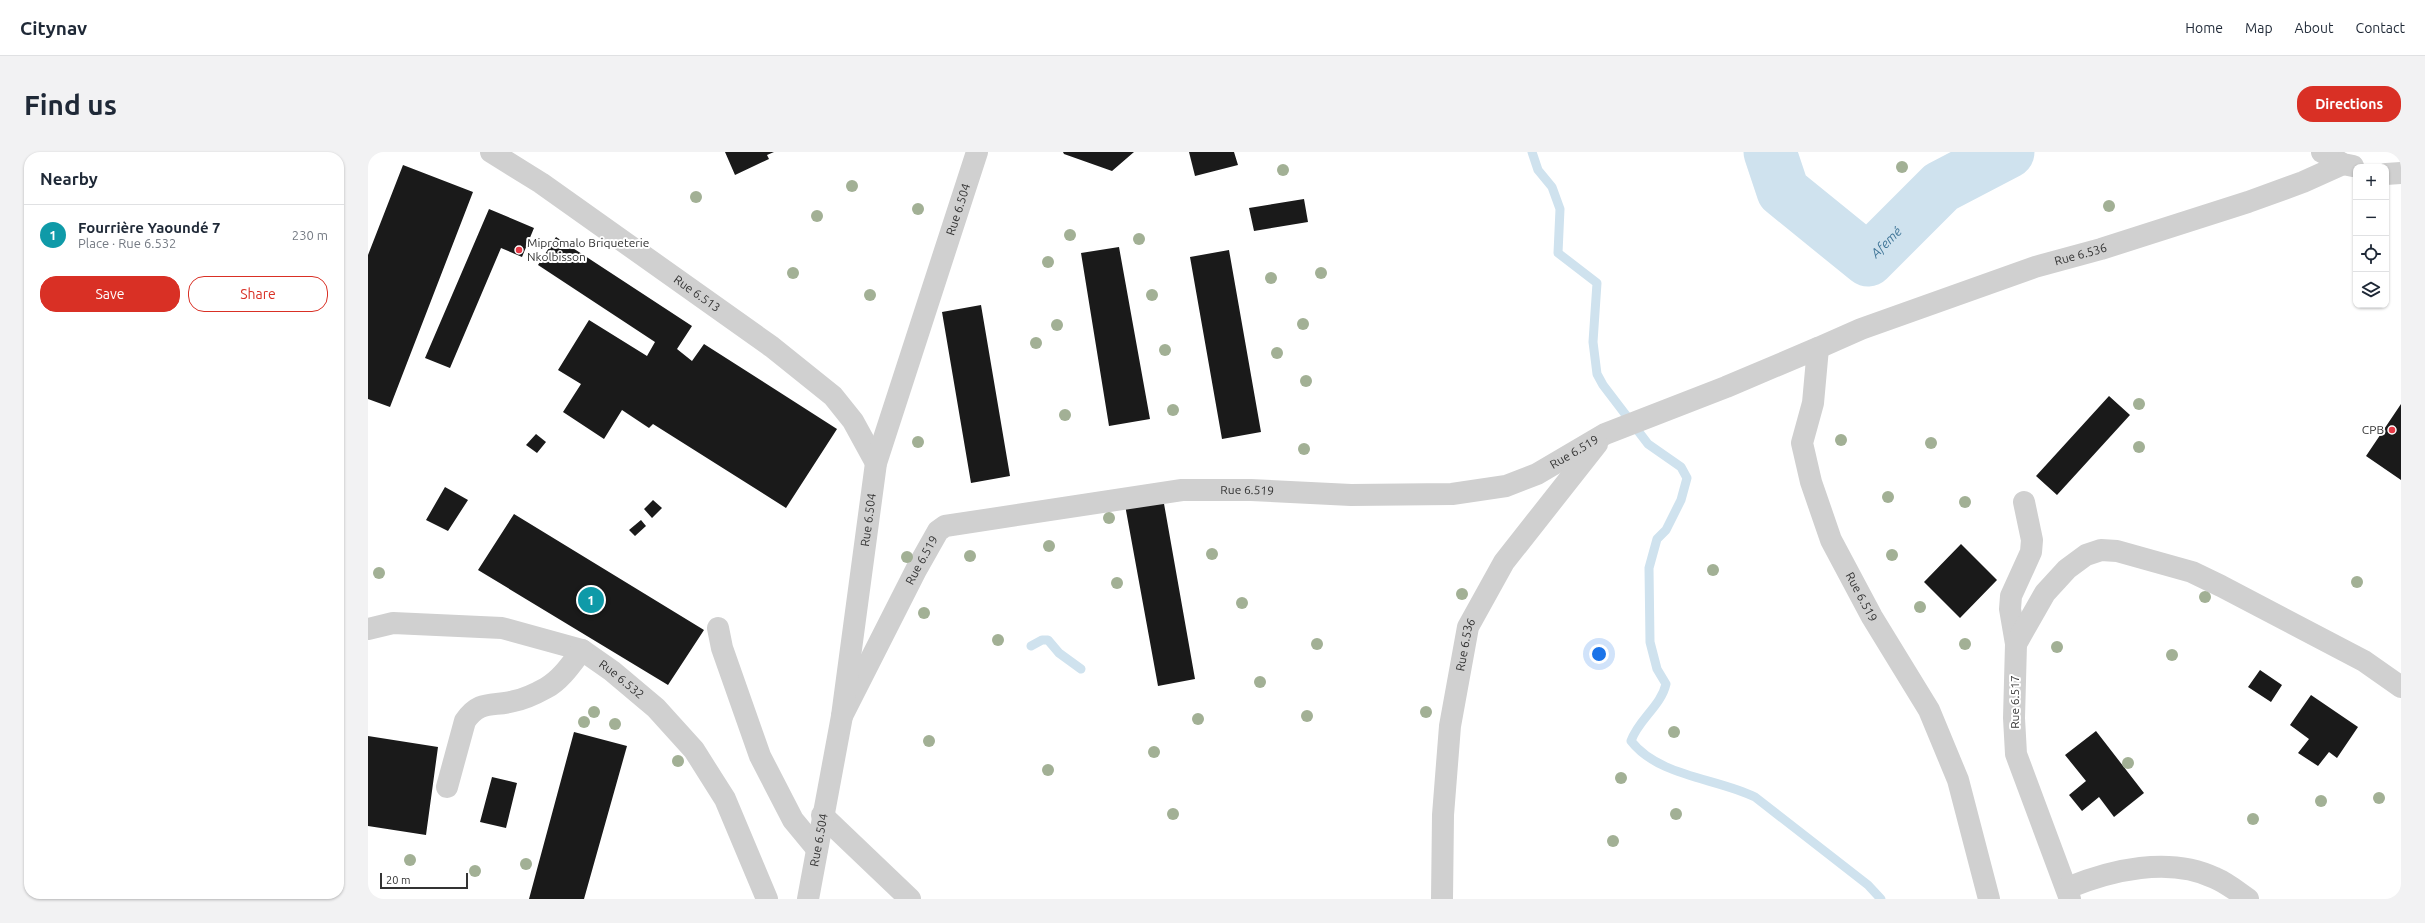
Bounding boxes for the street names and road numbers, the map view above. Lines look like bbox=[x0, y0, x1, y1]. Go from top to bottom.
street label: Rue 6.504 bbox=[943, 181, 972, 237]
street label: Rue 6.536 bbox=[2053, 241, 2109, 267]
street label: Rue 6.513 bbox=[671, 272, 723, 314]
street label: Rue 6.519 bbox=[1548, 432, 1601, 471]
street label: Rue 6.519 bbox=[1220, 483, 1274, 497]
street label: Rue 6.504 bbox=[858, 492, 878, 547]
street label: Rue 6.519 bbox=[903, 533, 940, 587]
street label: Rue 6.519 bbox=[1843, 570, 1880, 624]
street label: Rue 6.536 bbox=[1453, 616, 1478, 672]
street label: Rue 6.532 bbox=[597, 657, 647, 701]
street label: Rue 6.517 bbox=[2008, 675, 2021, 729]
street label: Rue 6.504 bbox=[807, 812, 830, 868]

